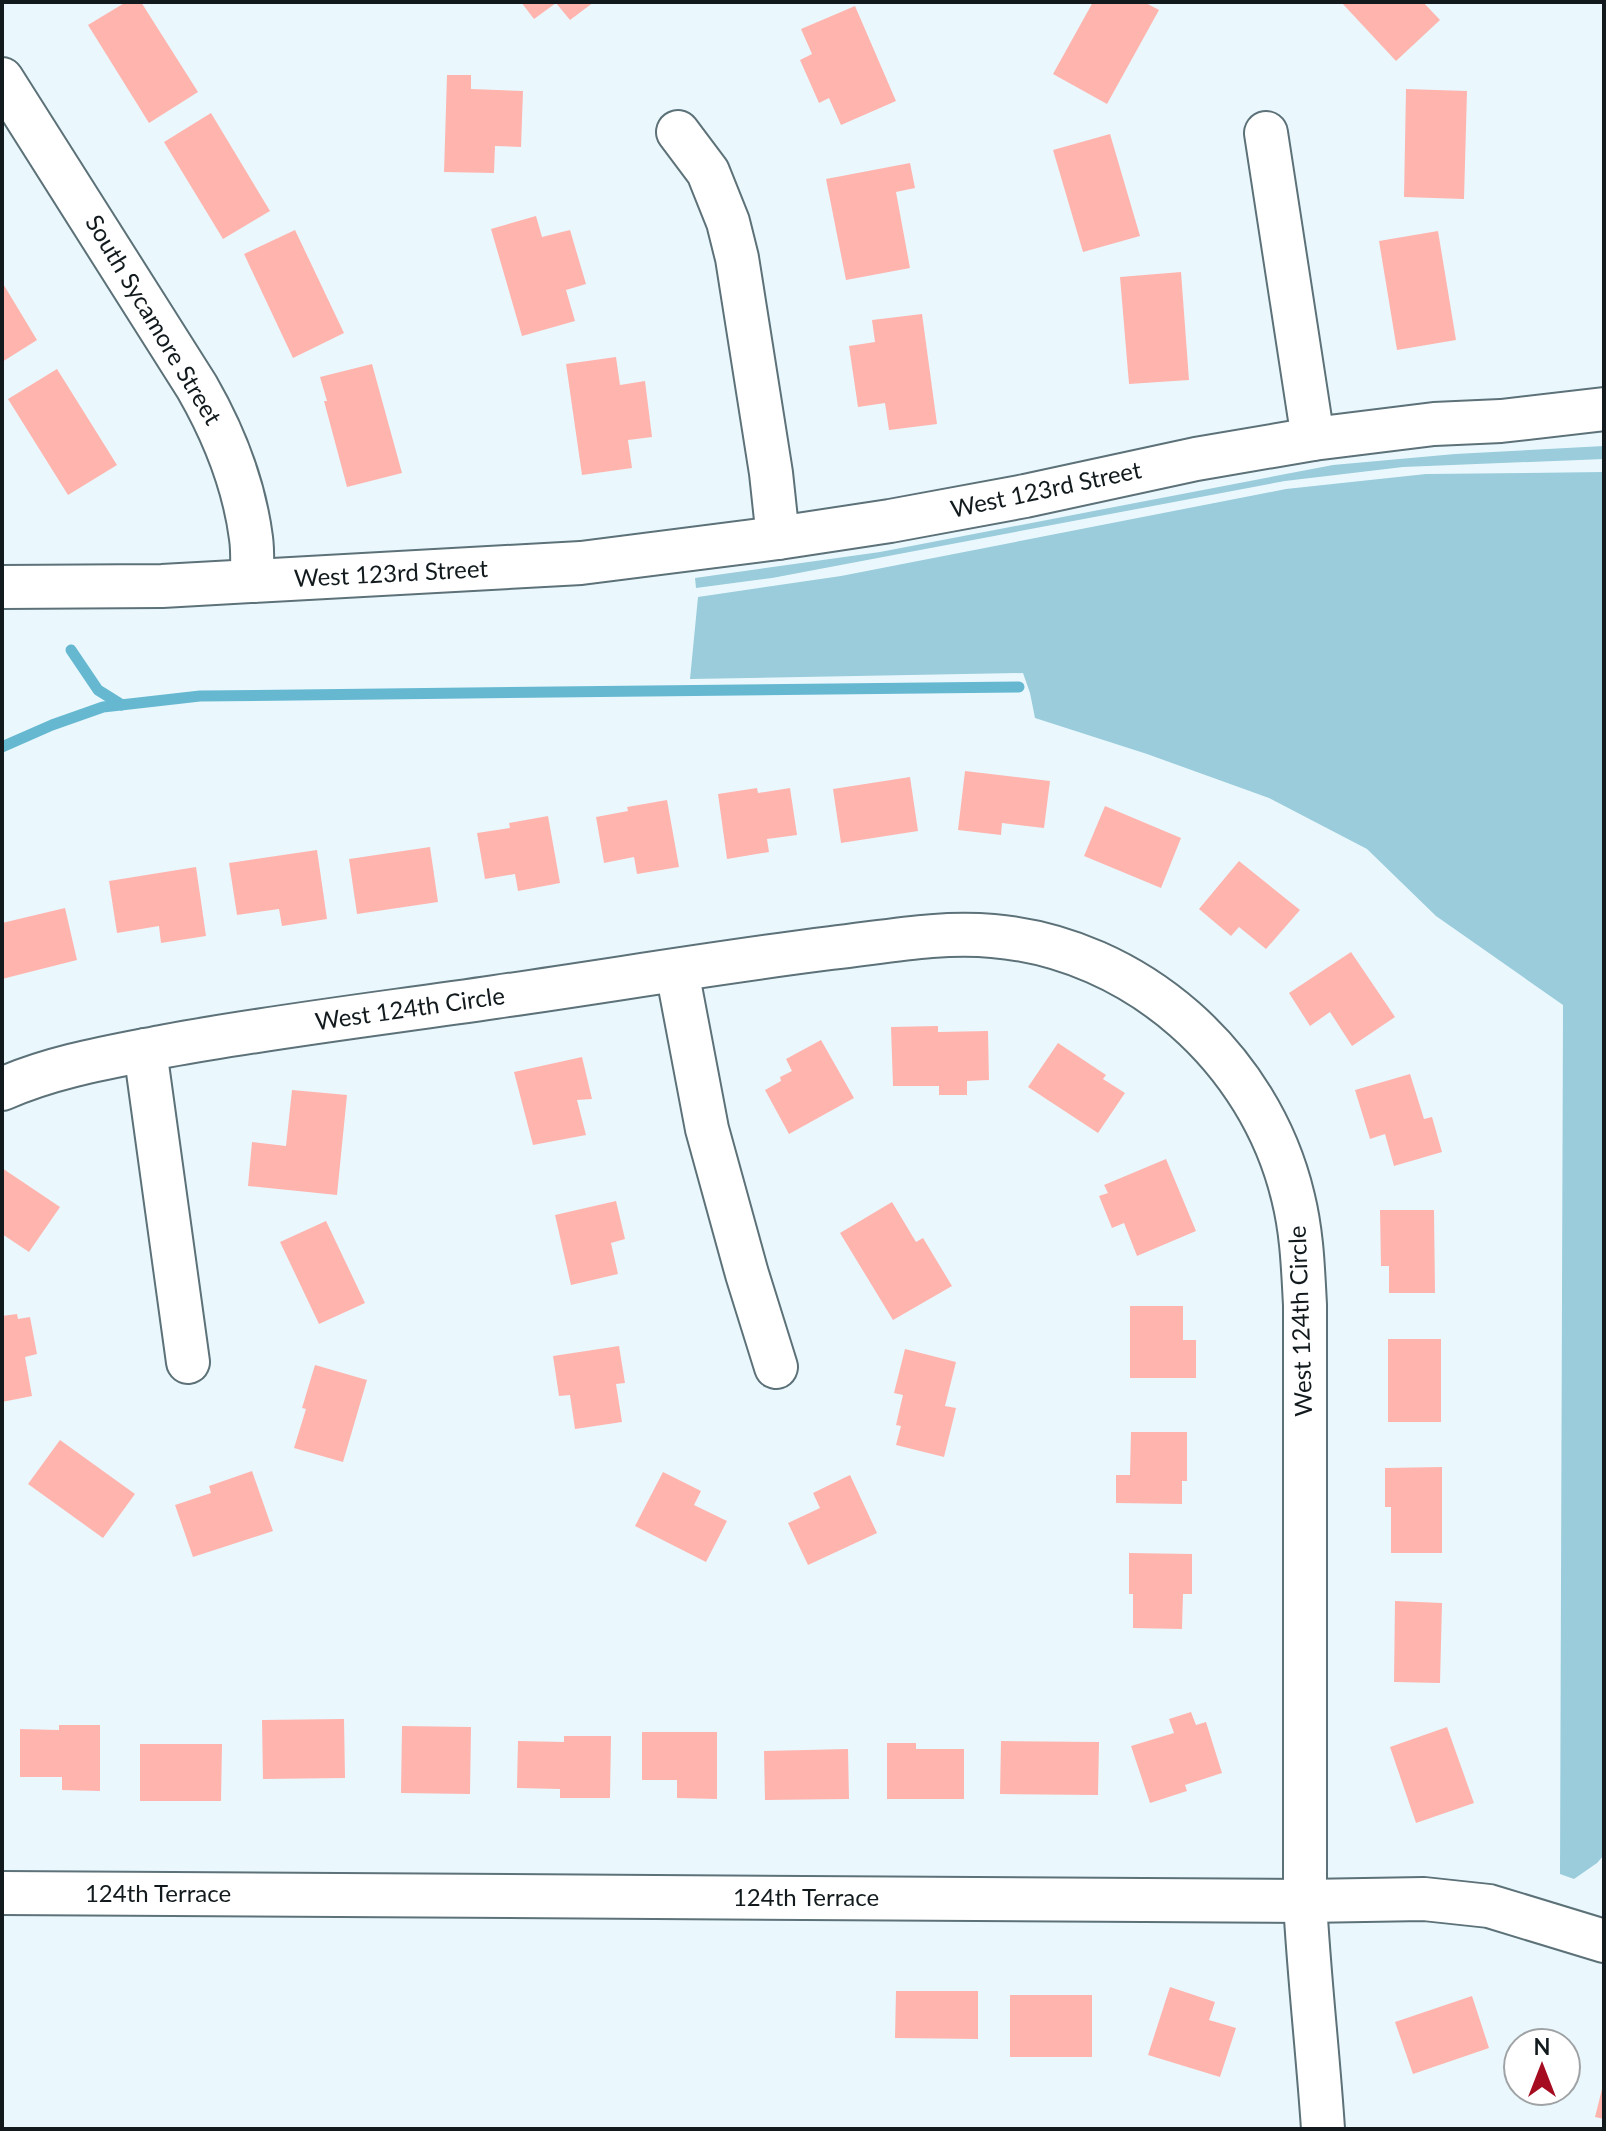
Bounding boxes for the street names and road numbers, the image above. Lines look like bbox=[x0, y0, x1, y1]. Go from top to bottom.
street label: South Sycamore Street bbox=[80, 209, 229, 430]
street label: West 123rd Street bbox=[948, 454, 1144, 523]
street label: West 123rd Street bbox=[293, 553, 489, 592]
street label: West 124th Circle bbox=[313, 980, 506, 1035]
street label: West 124th Circle bbox=[1282, 1225, 1317, 1417]
street label: 124th Terrace bbox=[85, 1878, 231, 1907]
street label: 124th Terrace bbox=[733, 1882, 879, 1911]

